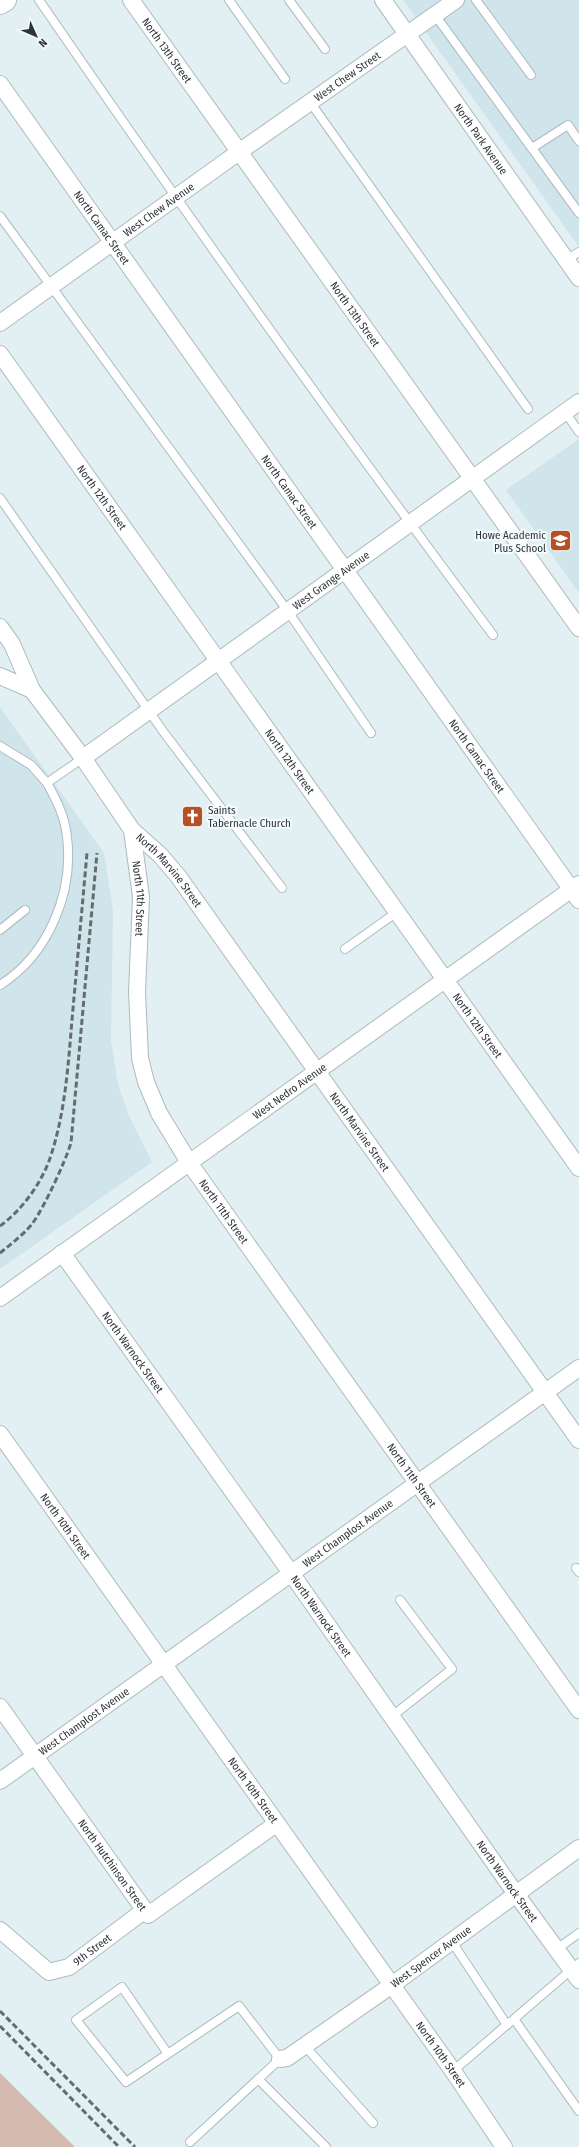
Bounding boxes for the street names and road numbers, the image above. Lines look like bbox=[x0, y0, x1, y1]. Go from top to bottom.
street label: North 13th Street bbox=[139, 16, 194, 86]
street label: West Chew Street bbox=[312, 49, 384, 104]
street label: North Park Avenue bbox=[451, 101, 510, 177]
street label: West Chew Avenue bbox=[121, 180, 197, 240]
street label: North Camac Street bbox=[71, 188, 132, 268]
street label: North 13th Street bbox=[327, 280, 383, 350]
street label: North Camac Street bbox=[258, 453, 320, 532]
street label: North 12th Street bbox=[74, 463, 129, 533]
street label: West Grange Avenue bbox=[290, 549, 372, 613]
street label: North Camac Street bbox=[446, 717, 507, 796]
street label: North 12th Street bbox=[262, 727, 317, 797]
street label: North Marvine Street bbox=[133, 831, 204, 910]
street label: North 11th Street bbox=[129, 860, 147, 937]
street label: North 12th Street bbox=[450, 991, 505, 1061]
street label: West Nedro Avenue bbox=[250, 1061, 329, 1122]
street label: North Marvine Street bbox=[327, 1090, 392, 1174]
street label: North 11th Street bbox=[196, 1177, 251, 1247]
street label: North Warnock Street bbox=[99, 1309, 166, 1396]
street label: North 11th Street bbox=[384, 1441, 439, 1511]
street label: North 10th Street bbox=[37, 1491, 93, 1562]
street label: West Champlost Avenue bbox=[300, 1497, 396, 1570]
street label: North Warnock Street bbox=[288, 1573, 354, 1660]
street label: West Champlost Avenue bbox=[36, 1685, 132, 1758]
street label: North 10th Street bbox=[225, 1755, 281, 1826]
street label: North Hutchinson Street bbox=[75, 1817, 149, 1914]
street label: North Warnock Street bbox=[474, 1838, 540, 1925]
street label: West Spencer Avenue bbox=[388, 1923, 474, 1991]
street label: 9th Street bbox=[71, 1931, 114, 1969]
street label: North 10th Street bbox=[413, 2019, 468, 2090]

